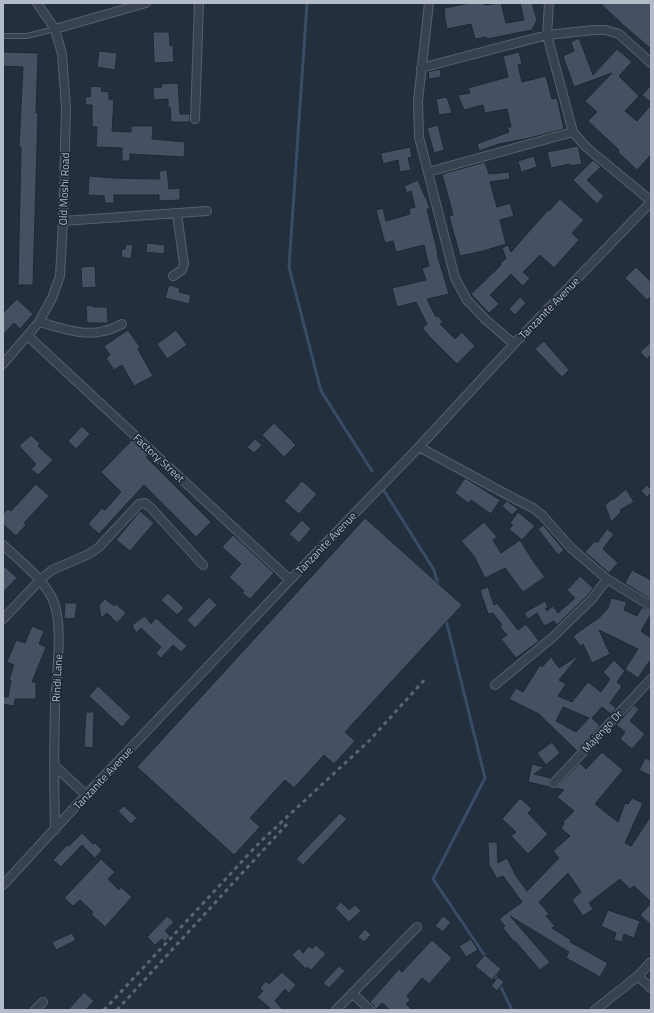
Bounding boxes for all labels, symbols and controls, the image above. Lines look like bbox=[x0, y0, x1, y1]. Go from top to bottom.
street label: Old Moshi Road bbox=[55, 152, 73, 226]
street label: Tanzanite Avenue bbox=[515, 273, 583, 343]
street label: Factory Street bbox=[130, 430, 188, 486]
street label: Tanzanite Avenue bbox=[292, 508, 360, 578]
street label: Rindi Lane bbox=[48, 653, 66, 702]
street label: Majengo Dr bbox=[578, 706, 626, 756]
street label: Tanzanite Avenue bbox=[69, 742, 137, 813]

